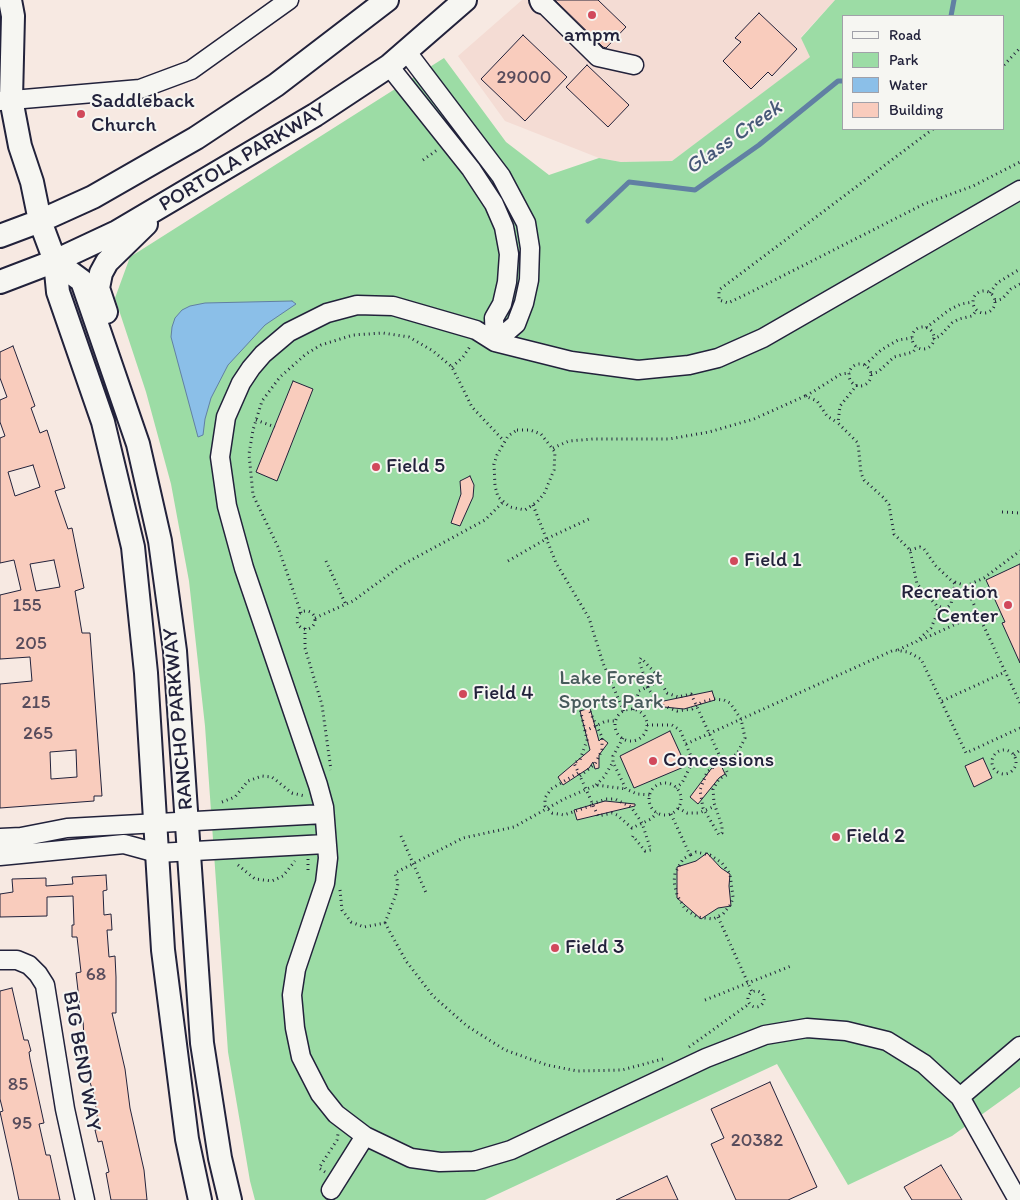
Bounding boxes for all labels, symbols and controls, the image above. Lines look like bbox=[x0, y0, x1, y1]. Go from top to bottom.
marker: ampm bbox=[586, 9, 598, 21]
legend bbox=[842, 15, 1005, 130]
place label: ampm bbox=[564, 23, 620, 49]
text: Road bbox=[889, 26, 921, 44]
text: Park bbox=[889, 51, 919, 69]
house number: 29000 bbox=[496, 67, 552, 89]
text: Water bbox=[889, 76, 927, 94]
place label: Saddleback Church bbox=[91, 89, 195, 139]
water label: Glass Creek bbox=[680, 95, 788, 181]
street label: PORTOLA PARKWAY bbox=[155, 98, 331, 218]
text: Building bbox=[889, 101, 943, 119]
marker: Saddleback Church bbox=[75, 108, 87, 120]
place label: Field 5 bbox=[386, 454, 445, 480]
marker: Field 5 bbox=[370, 461, 382, 473]
place label: Field 1 bbox=[744, 548, 802, 574]
marker: Field 1 bbox=[728, 555, 740, 567]
place label: Recreation Center bbox=[901, 580, 998, 630]
house number: 155 bbox=[13, 595, 41, 617]
marker: Recreation Center bbox=[1002, 599, 1014, 611]
street label: RANCHO PARKWAY bbox=[158, 627, 200, 811]
house number: 205 bbox=[15, 633, 47, 655]
park label: Lake Forest Sports Park bbox=[559, 666, 663, 716]
place label: Field 4 bbox=[473, 681, 534, 707]
marker: Field 4 bbox=[457, 688, 469, 700]
house number: 215 bbox=[22, 692, 50, 714]
house number: 265 bbox=[23, 723, 53, 745]
place label: Concessions bbox=[663, 748, 774, 774]
marker: Concessions bbox=[647, 755, 659, 767]
place label: Field 2 bbox=[846, 824, 905, 850]
marker: Field 2 bbox=[830, 831, 842, 843]
place label: Field 3 bbox=[565, 935, 624, 961]
marker: Field 3 bbox=[549, 942, 561, 954]
house number: 68 bbox=[86, 964, 106, 986]
street label: BIG BEND WAY bbox=[56, 989, 106, 1133]
house number: 85 bbox=[8, 1074, 28, 1096]
house number: 95 bbox=[12, 1113, 32, 1135]
house number: 20382 bbox=[731, 1130, 783, 1152]

